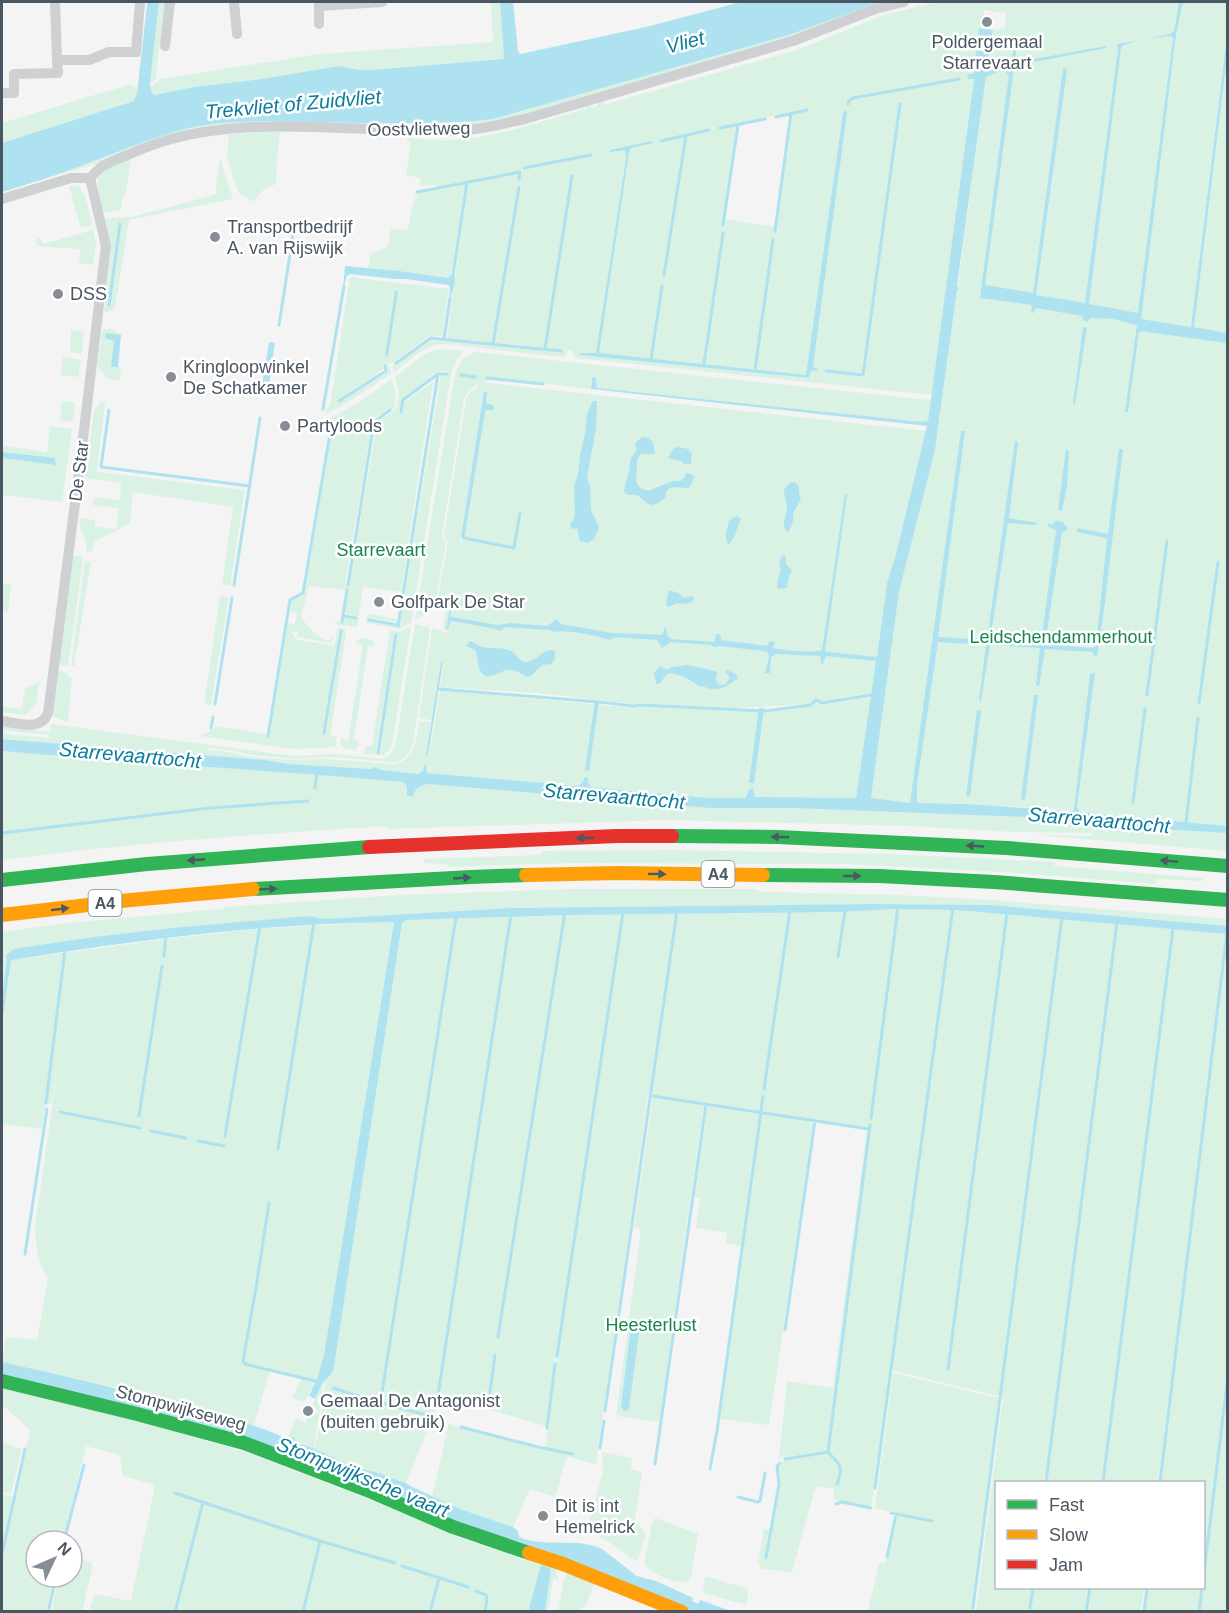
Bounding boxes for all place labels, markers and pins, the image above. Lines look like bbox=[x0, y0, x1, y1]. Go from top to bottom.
marker: Poldergemaal Starrevaart bbox=[980, 15, 994, 29]
place label: Poldergemaal Starrevaart bbox=[931, 32, 1043, 73]
place label: Transportbedrijf A. van Rijswijk bbox=[227, 217, 353, 258]
marker: Transportbedrijf A. van Rijswijk bbox=[208, 230, 222, 244]
place label: DSS bbox=[70, 284, 107, 304]
marker: DSS bbox=[51, 287, 65, 301]
place label: Kringloopwinkel De Schatkamer bbox=[183, 357, 309, 398]
marker: Kringloopwinkel De Schatkamer bbox=[164, 370, 178, 384]
place label: Partyloods bbox=[297, 416, 382, 436]
marker: Partyloods bbox=[278, 419, 292, 433]
place label: Golfpark De Star bbox=[391, 592, 525, 612]
marker: Golfpark De Star bbox=[372, 595, 386, 609]
place label: Gemaal De Antagonist (buiten gebruik) bbox=[320, 1391, 500, 1432]
marker: Gemaal De Antagonist (buiten gebruik) bbox=[301, 1404, 315, 1418]
place label: Dit is int Hemelrick bbox=[555, 1496, 636, 1537]
marker: Dit is int Hemelrick bbox=[536, 1509, 550, 1523]

